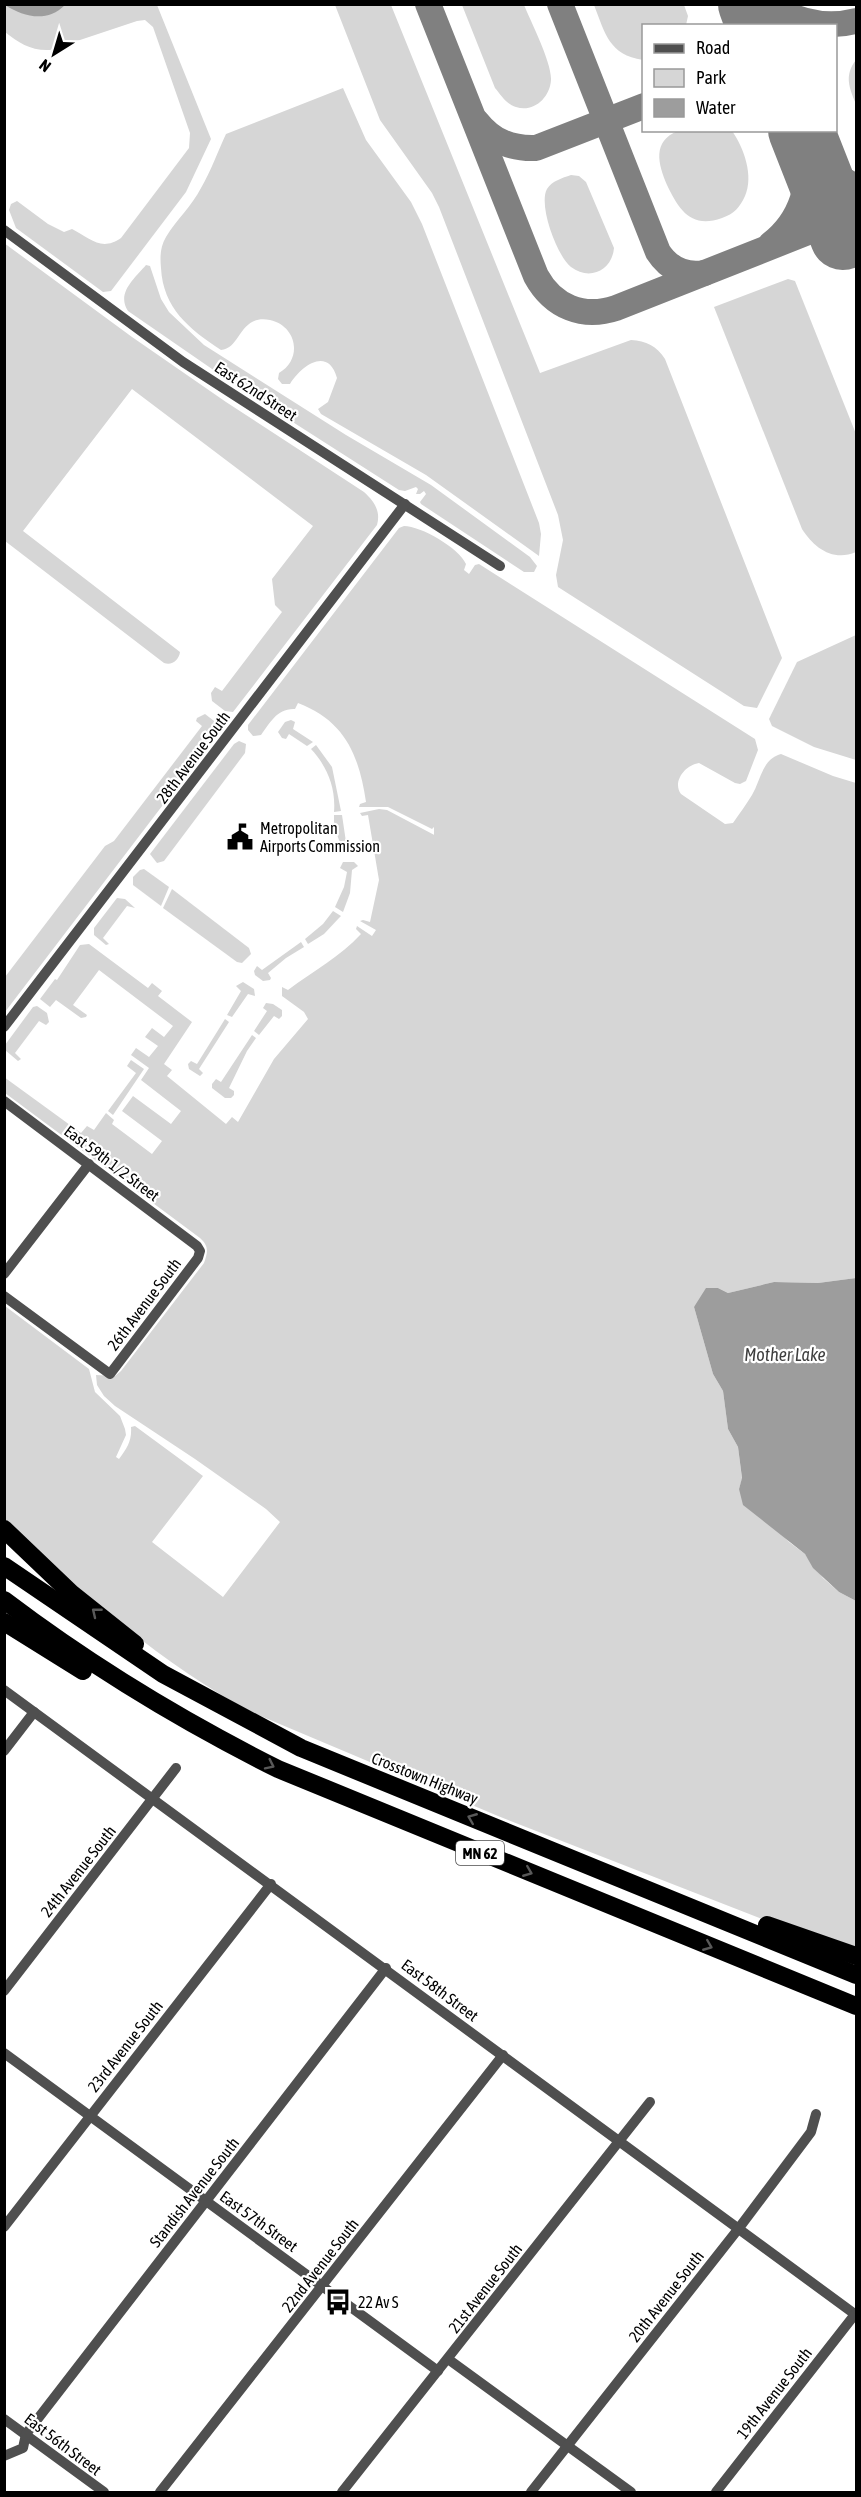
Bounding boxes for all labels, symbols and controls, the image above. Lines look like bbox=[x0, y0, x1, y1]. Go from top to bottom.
north arrow bbox=[24, 24, 84, 84]
legend bbox=[642, 24, 837, 132]
text: Road bbox=[696, 37, 730, 58]
text: N bbox=[36, 56, 54, 76]
text: Park bbox=[696, 67, 726, 88]
text: Water bbox=[696, 97, 736, 118]
street label: East 62nd Street bbox=[212, 358, 301, 424]
street label: 28th Avenue South bbox=[153, 707, 233, 807]
place label: Metropolitan Airports Commission bbox=[260, 819, 380, 856]
public building icon: Metropolitan Airports Commission bbox=[225, 822, 255, 852]
street label: East 59th 1/2 Street bbox=[61, 1121, 163, 1205]
street label: 26th Avenue South bbox=[104, 1254, 184, 1354]
water label: Mother Lake bbox=[744, 1344, 826, 1365]
one-way arrow bbox=[91, 1609, 102, 1620]
street label: Crosstown Highway bbox=[369, 1748, 481, 1809]
one-way arrow bbox=[264, 1758, 275, 1770]
one-way arrow bbox=[468, 1813, 479, 1825]
street label: 24th Avenue South bbox=[37, 1822, 119, 1920]
road number: MN 62 bbox=[456, 1841, 504, 1865]
one-way arrow bbox=[522, 1865, 533, 1877]
one-way arrow bbox=[702, 1939, 713, 1951]
street label: East 58th Street bbox=[398, 1955, 482, 2025]
street label: 23rd Avenue South bbox=[84, 1997, 166, 2095]
street label: Standish Avenue South bbox=[146, 2134, 242, 2250]
street label: East 57th Street bbox=[217, 2187, 302, 2255]
street label: 22nd Avenue South bbox=[278, 2215, 362, 2315]
street label: 21st Avenue South bbox=[445, 2240, 525, 2336]
street label: 20th Avenue South bbox=[625, 2247, 707, 2345]
bus stop icon: 22 Av S bbox=[323, 2287, 353, 2317]
place label: 22 Av S bbox=[358, 2293, 399, 2311]
street label: 19th Avenue South bbox=[733, 2344, 815, 2442]
street label: East 56th Street bbox=[21, 2409, 105, 2479]

